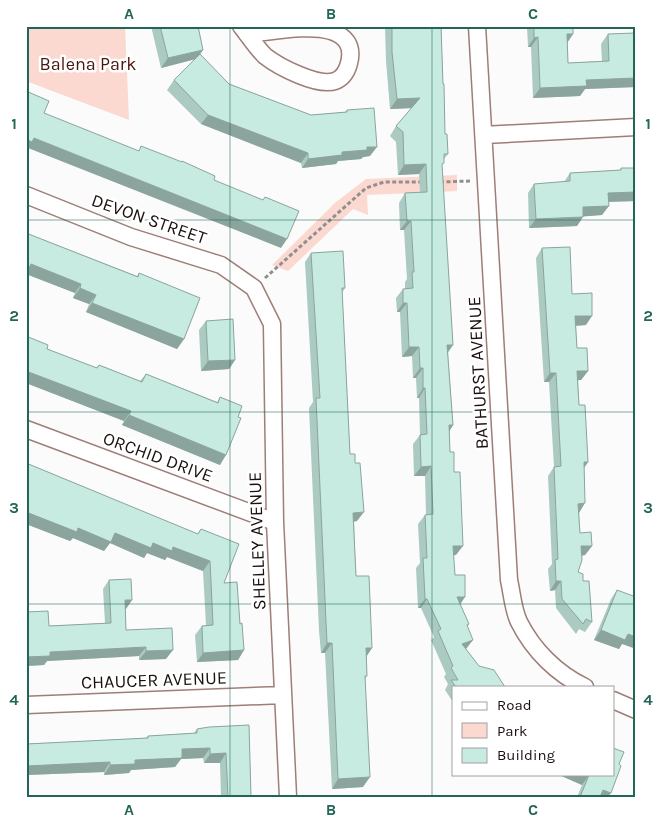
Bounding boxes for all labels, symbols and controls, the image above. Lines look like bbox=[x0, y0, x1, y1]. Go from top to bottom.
text: A bbox=[124, 4, 134, 23]
text: B bbox=[326, 4, 336, 23]
text: C bbox=[528, 4, 538, 23]
park label: Balena Park bbox=[40, 53, 136, 75]
text: 1 bbox=[11, 114, 17, 133]
text: 1 bbox=[645, 114, 651, 133]
street label: DEVON STREET bbox=[89, 189, 209, 249]
street label: BATHURST AVENUE bbox=[463, 296, 493, 450]
text: 2 bbox=[9, 306, 19, 325]
text: 2 bbox=[643, 306, 653, 325]
street label: ORCHID DRIVE bbox=[100, 427, 216, 487]
street label: SHELLEY AVENUE bbox=[244, 471, 270, 611]
text: 3 bbox=[9, 498, 19, 517]
text: 3 bbox=[643, 498, 653, 517]
street label: CHAUCER AVENUE bbox=[81, 666, 227, 694]
legend bbox=[452, 686, 614, 776]
text: 4 bbox=[9, 690, 19, 709]
text: 4 bbox=[643, 690, 653, 709]
text: Road bbox=[497, 696, 532, 714]
text: Park bbox=[497, 722, 527, 740]
text: Building bbox=[497, 746, 555, 764]
text: A bbox=[124, 800, 134, 819]
text: B bbox=[326, 800, 336, 819]
text: C bbox=[528, 800, 538, 819]

